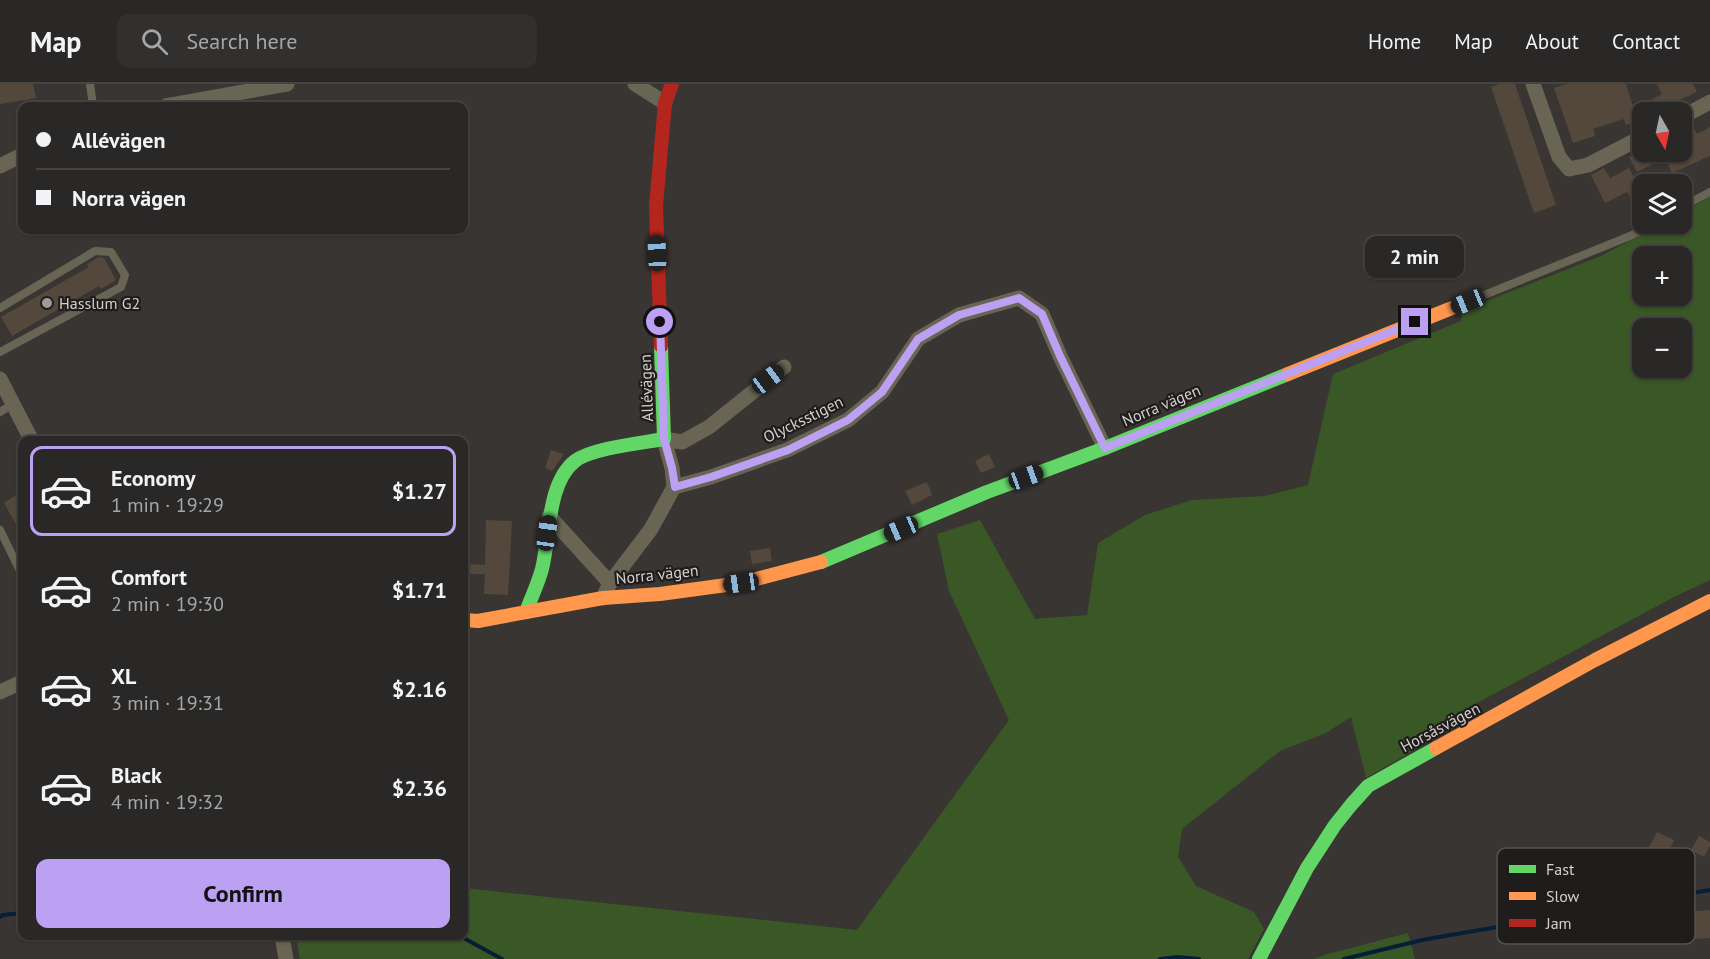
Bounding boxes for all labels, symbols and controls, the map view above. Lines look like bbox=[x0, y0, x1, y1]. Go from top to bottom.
search box bbox=[117, 14, 537, 68]
text: Map bbox=[30, 23, 81, 60]
icon: search bbox=[138, 25, 171, 58]
text: Search here bbox=[186, 27, 297, 55]
text: Home bbox=[1368, 28, 1421, 55]
text: Map bbox=[1454, 28, 1493, 55]
text: About bbox=[1526, 28, 1579, 55]
text: Contact bbox=[1612, 28, 1680, 55]
north arrow bbox=[1632, 102, 1692, 162]
map controls bbox=[1632, 102, 1692, 378]
text: Allévägen bbox=[72, 126, 165, 154]
button: layers bbox=[1632, 174, 1692, 234]
text: Norra vägen bbox=[72, 184, 186, 212]
car bbox=[647, 235, 667, 271]
callout: 2 min bbox=[1366, 235, 1464, 277]
text: 2 min bbox=[1390, 244, 1439, 270]
button: + bbox=[1632, 246, 1692, 306]
car bbox=[1448, 287, 1488, 317]
place label: Hasslum G2 bbox=[59, 293, 140, 313]
marker: Hasslum G2 bbox=[40, 296, 54, 310]
route start bbox=[646, 308, 673, 335]
route end bbox=[1401, 308, 1428, 335]
button: − bbox=[1632, 318, 1692, 378]
street label: Allévägen bbox=[635, 354, 657, 422]
car bbox=[748, 361, 788, 397]
street label: Norra vägen bbox=[1119, 380, 1203, 430]
street label: Olycksstigen bbox=[760, 391, 846, 447]
car bbox=[1006, 462, 1046, 492]
icon: car bbox=[39, 464, 93, 518]
text: Economy bbox=[111, 464, 195, 492]
text: $1.27 bbox=[392, 477, 447, 505]
text: 1 min · 19:29 bbox=[111, 492, 224, 518]
car bbox=[536, 514, 558, 552]
car bbox=[881, 514, 921, 544]
street label: Norra vägen bbox=[615, 560, 699, 588]
icon: car bbox=[39, 563, 93, 617]
text: Comfort bbox=[111, 563, 187, 591]
car bbox=[722, 572, 760, 594]
text: $1.71 bbox=[392, 576, 447, 604]
text: 2 min · 19:30 bbox=[111, 591, 224, 617]
icon: car bbox=[39, 662, 93, 716]
text: XL bbox=[111, 662, 136, 690]
text: $2.16 bbox=[392, 675, 447, 703]
text: 3 min · 19:31 bbox=[111, 690, 224, 716]
street label: Horsåsvägen bbox=[1397, 698, 1483, 756]
icon: car bbox=[39, 761, 93, 815]
text: Black bbox=[111, 761, 162, 789]
text: $2.36 bbox=[392, 774, 447, 802]
text: 4 min · 19:32 bbox=[111, 789, 224, 815]
legend bbox=[1497, 848, 1695, 944]
button: Confirm bbox=[36, 859, 450, 928]
text: Fast bbox=[1546, 859, 1575, 879]
text: Slow bbox=[1546, 886, 1580, 906]
text: Jam bbox=[1545, 913, 1572, 933]

